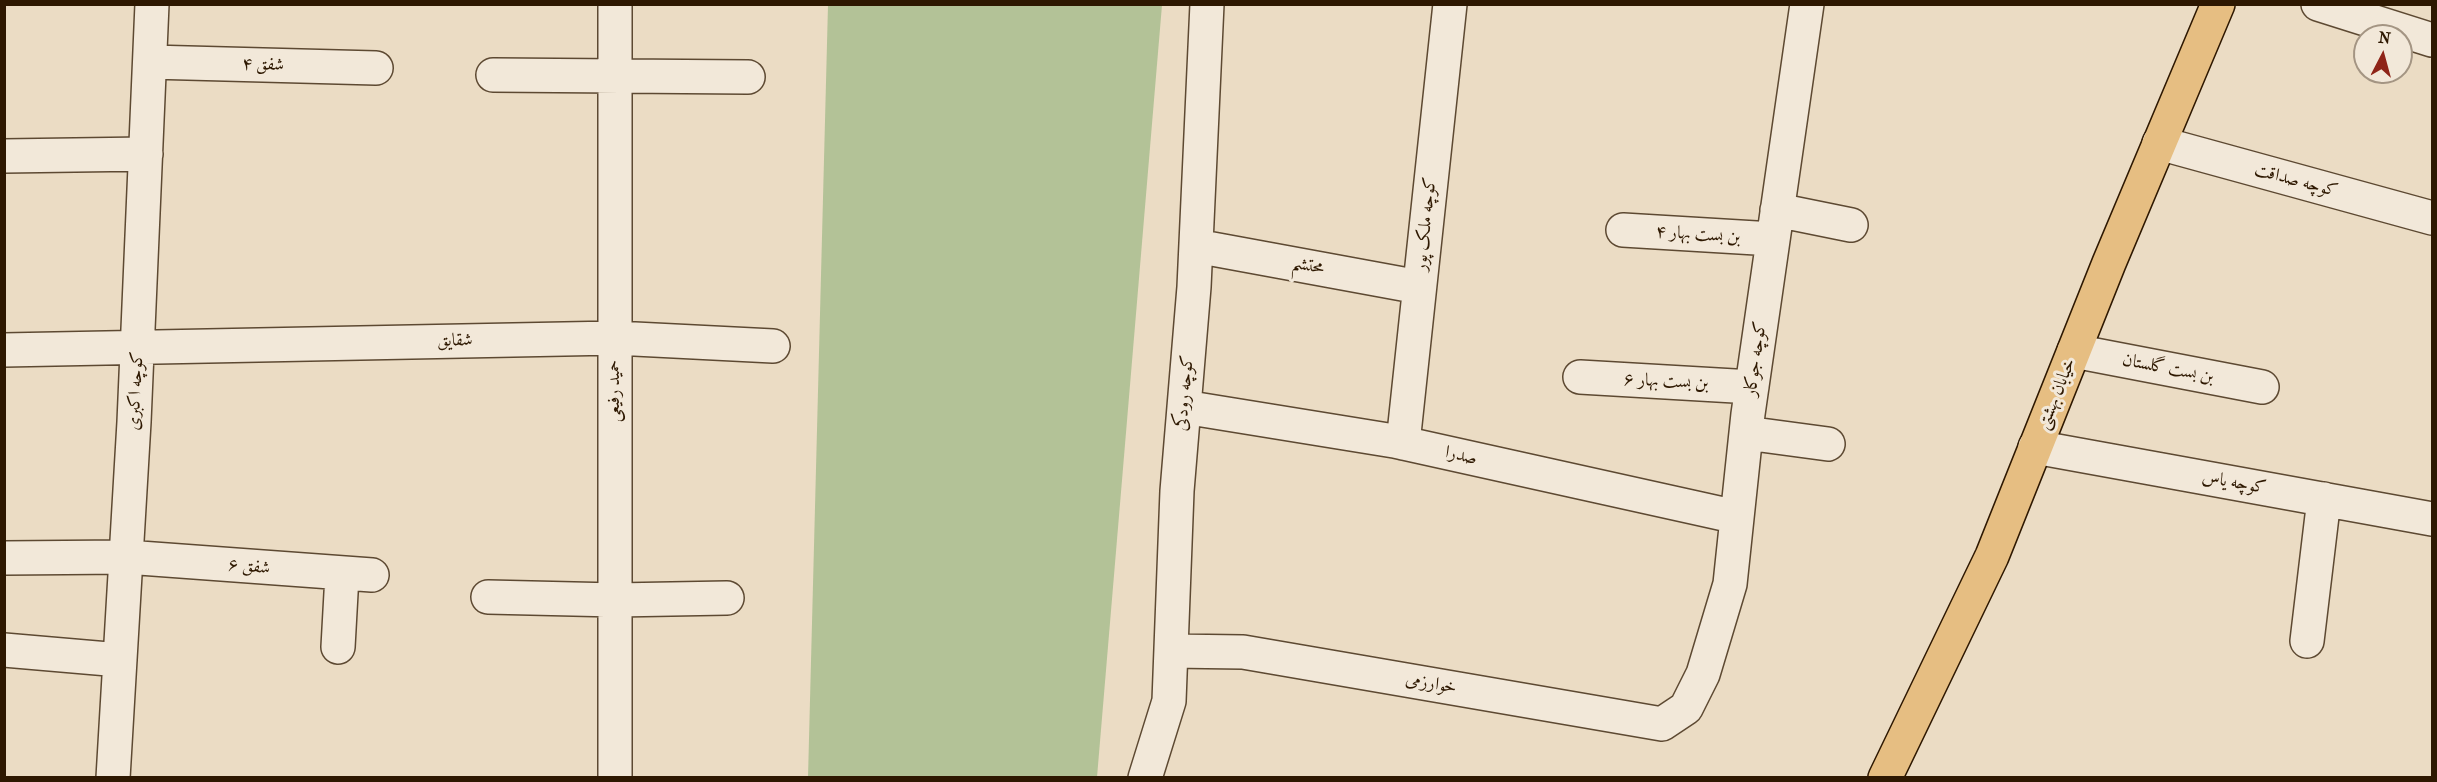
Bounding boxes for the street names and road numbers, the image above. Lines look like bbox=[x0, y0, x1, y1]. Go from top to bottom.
street label: شفق ۴ bbox=[241, 53, 285, 77]
street label: کوچه صداقت bbox=[2252, 159, 2340, 203]
street label: کوچه ملک پور bbox=[1410, 176, 1442, 272]
street label: بن بست بهار ۴ bbox=[1655, 221, 1741, 249]
street label: محتشم bbox=[1290, 253, 1326, 279]
street label: کوچه جوکار bbox=[1740, 320, 1772, 398]
street label: شقایق bbox=[437, 330, 473, 352]
street label: بن بست گلستان bbox=[2120, 350, 2216, 388]
street label: کوچه اکبری bbox=[123, 351, 149, 431]
street label: کوچه رودکی bbox=[1171, 354, 1199, 432]
street label: خیابان بهشتی bbox=[2033, 355, 2081, 433]
street label: حمید رفیعی bbox=[604, 360, 626, 422]
street label: بن بست بهار ۶ bbox=[1623, 369, 1709, 395]
street label: صدرا bbox=[1443, 442, 1479, 470]
street label: کوچه یاس bbox=[2200, 467, 2268, 499]
street label: شفق ۶ bbox=[227, 554, 271, 580]
street label: خوارزمی bbox=[1404, 669, 1458, 699]

